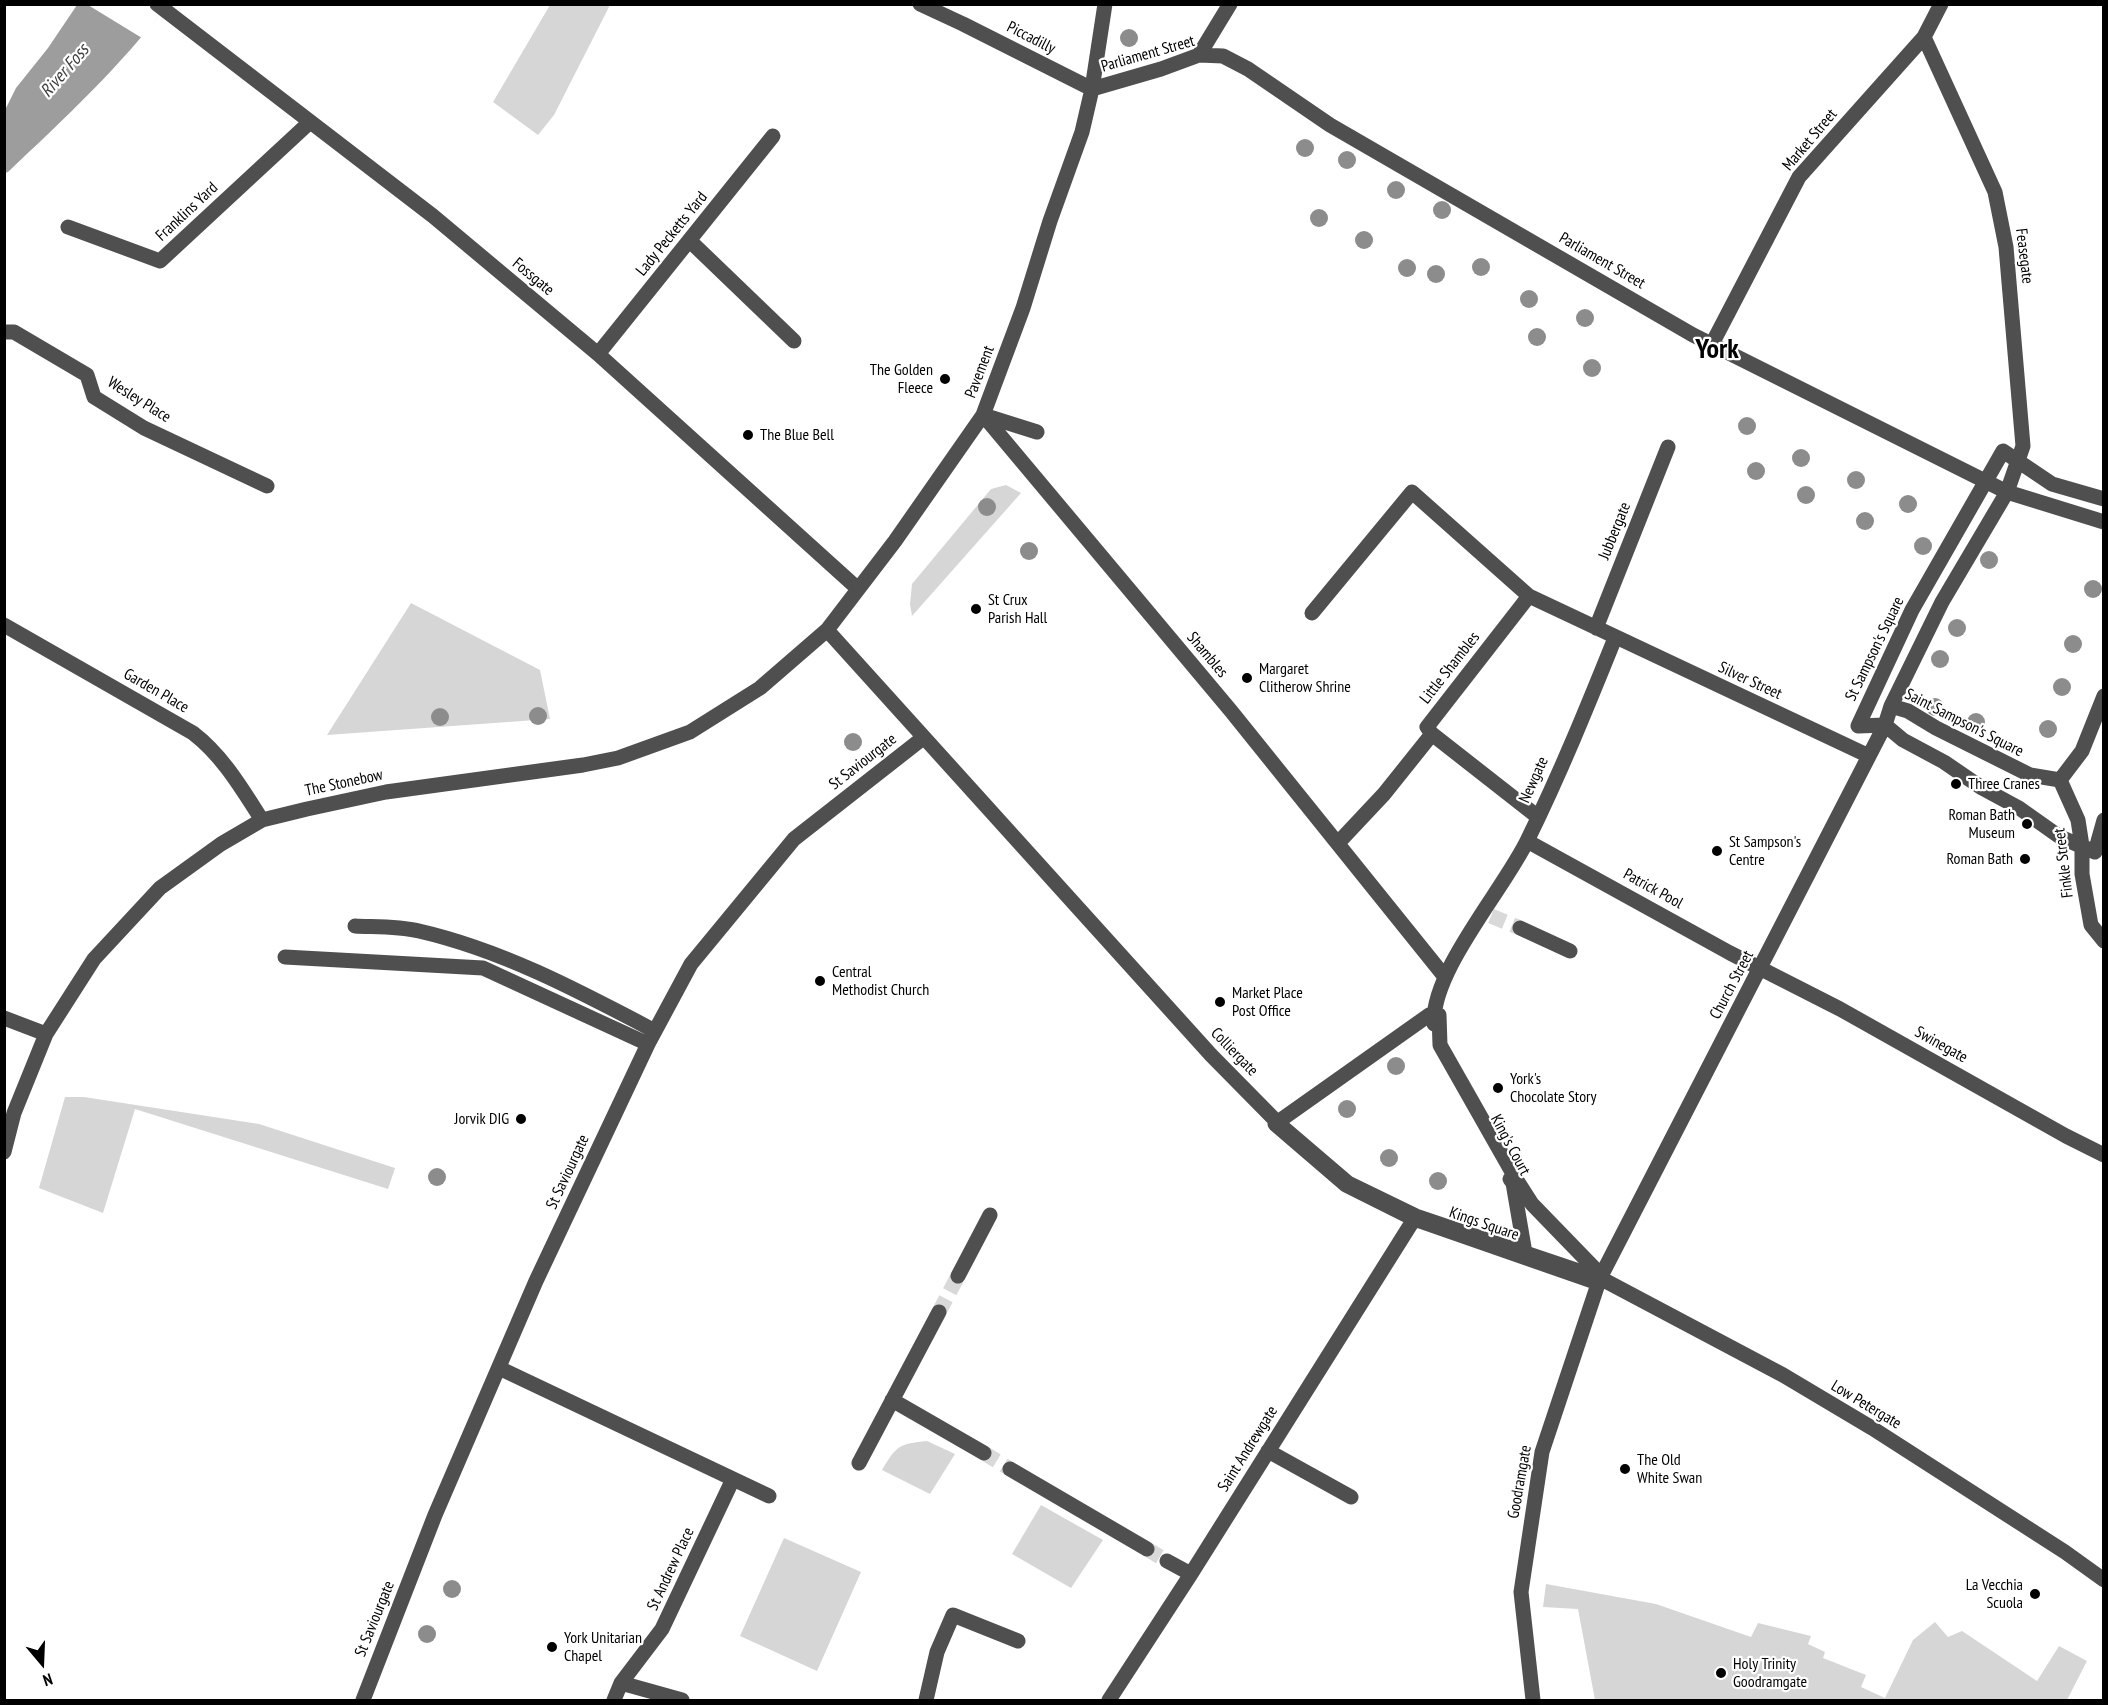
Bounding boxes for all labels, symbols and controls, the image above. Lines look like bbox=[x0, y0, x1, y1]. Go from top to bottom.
street label: Piccadilly bbox=[1003, 18, 1059, 58]
street label: Parliament Street bbox=[1099, 32, 1197, 76]
water label: River Foss bbox=[36, 40, 94, 102]
street label: Market Street bbox=[1779, 105, 1841, 175]
street label: Franklins Yard bbox=[152, 178, 222, 246]
street label: Lady Pecketts Yard bbox=[632, 188, 712, 280]
street label: Feasegate bbox=[2011, 227, 2037, 285]
street label: Parliament Street bbox=[1556, 229, 1648, 293]
street label: Fossgate bbox=[508, 254, 558, 300]
district label: York bbox=[1695, 333, 1739, 367]
street label: Pavement bbox=[961, 343, 999, 401]
place label: The Golden Fleece bbox=[870, 360, 933, 398]
marker: The Golden Fleece bbox=[938, 372, 952, 386]
street label: Wesley Place bbox=[104, 373, 174, 427]
place label: The Blue Bell bbox=[760, 425, 834, 445]
marker: The Blue Bell bbox=[741, 428, 755, 442]
street label: Jubbergate bbox=[1595, 500, 1635, 562]
place label: St Crux Parish Hall bbox=[988, 590, 1047, 628]
street label: St Sampson's Square bbox=[1841, 594, 1909, 704]
marker: St Crux Parish Hall bbox=[969, 602, 983, 616]
street label: Shambles bbox=[1182, 628, 1232, 682]
street label: Little Shambles bbox=[1416, 628, 1484, 708]
street label: Silver Street bbox=[1715, 658, 1785, 704]
place label: Margaret Clitherow Shrine bbox=[1259, 659, 1351, 697]
street label: Garden Place bbox=[120, 665, 192, 717]
marker: Margaret Clitherow Shrine bbox=[1240, 671, 1254, 685]
street label: Saint Sampson's Square bbox=[1902, 685, 2026, 761]
street label: St Saviourgate bbox=[826, 730, 900, 794]
street label: Newgate bbox=[1515, 754, 1553, 806]
street label: The Stonebow bbox=[303, 765, 385, 801]
place label: Three Cranes bbox=[1968, 774, 2040, 794]
marker: Three Cranes bbox=[1949, 777, 1963, 791]
place label: Roman Bath Museum bbox=[1948, 805, 2015, 843]
marker: Roman Bath Museum bbox=[2020, 817, 2034, 831]
street label: Finkle Street bbox=[2050, 827, 2078, 899]
place label: St Sampson's Centre bbox=[1729, 832, 1801, 870]
marker: St Sampson's Centre bbox=[1710, 844, 1724, 858]
place label: Roman Bath bbox=[1946, 849, 2013, 869]
marker: Roman Bath bbox=[2018, 852, 2032, 866]
street label: Patrick Pool bbox=[1620, 865, 1686, 913]
street label: Church Street bbox=[1706, 947, 1758, 1023]
place label: Central Methodist Church bbox=[832, 962, 929, 1000]
marker: Central Methodist Church bbox=[813, 974, 827, 988]
place label: Market Place Post Office bbox=[1232, 983, 1303, 1021]
marker: Market Place Post Office bbox=[1213, 995, 1227, 1009]
street label: Swinegate bbox=[1911, 1023, 1971, 1067]
street label: Colliergate bbox=[1206, 1024, 1262, 1080]
place label: York's Chocolate Story bbox=[1510, 1069, 1596, 1107]
marker: York's Chocolate Story bbox=[1491, 1081, 1505, 1095]
place label: Jorvik DIG bbox=[455, 1109, 509, 1129]
street label: King's Court bbox=[1486, 1111, 1534, 1179]
marker: Jorvik DIG bbox=[514, 1112, 528, 1126]
street label: St Saviourgate bbox=[542, 1132, 594, 1212]
street label: Kings Square bbox=[1447, 1203, 1521, 1245]
street label: Low Petergate bbox=[1827, 1377, 1905, 1433]
street label: Saint Andrewgate bbox=[1214, 1403, 1282, 1495]
street label: Goodramgate bbox=[1504, 1444, 1536, 1520]
place label: The Old White Swan bbox=[1637, 1450, 1702, 1488]
marker: The Old White Swan bbox=[1618, 1462, 1632, 1476]
street label: St Andrew Place bbox=[643, 1525, 699, 1613]
place label: La Vecchia Scuola bbox=[1966, 1575, 2023, 1613]
street label: St Saviourgate bbox=[351, 1578, 399, 1660]
marker: La Vecchia Scuola bbox=[2028, 1587, 2042, 1601]
place label: York Unitarian Chapel bbox=[564, 1628, 642, 1666]
north arrow bbox=[12, 1633, 72, 1693]
marker: York Unitarian Chapel bbox=[545, 1640, 559, 1654]
place label: Holy Trinity Goodramgate bbox=[1733, 1654, 1807, 1692]
marker: Holy Trinity Goodramgate bbox=[1714, 1666, 1728, 1680]
text: N bbox=[41, 1669, 55, 1691]

